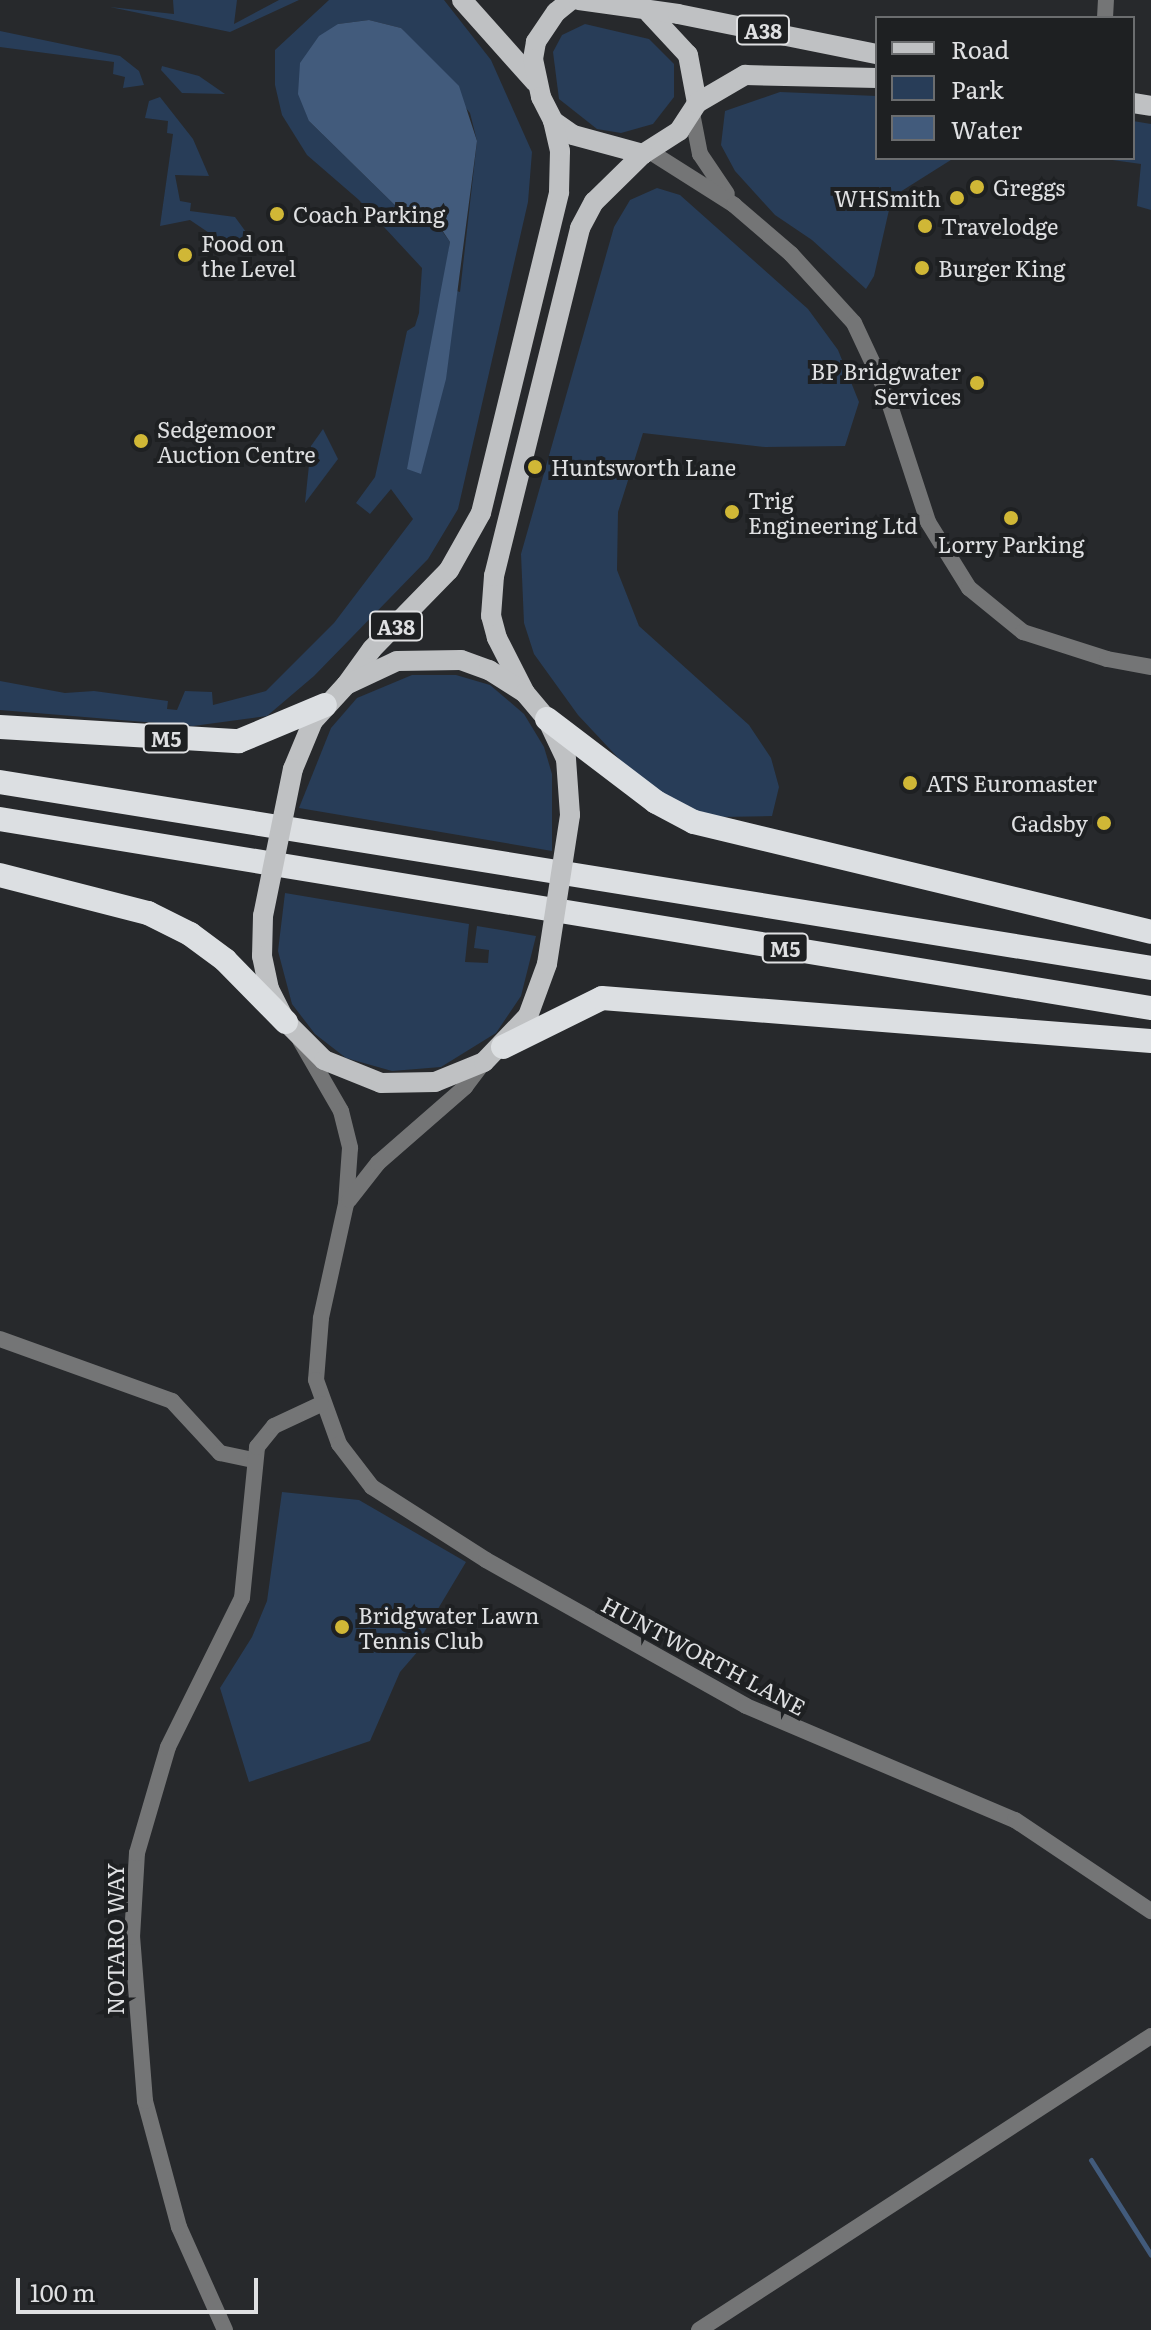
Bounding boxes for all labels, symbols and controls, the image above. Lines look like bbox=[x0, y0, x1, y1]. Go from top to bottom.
road number: A38 bbox=[735, 14, 791, 46]
legend bbox=[875, 16, 1135, 160]
text: Road bbox=[951, 31, 1009, 66]
text: Park bbox=[951, 71, 1004, 106]
text: Water bbox=[951, 111, 1022, 146]
place label: Greggs bbox=[993, 174, 1065, 200]
marker: Greggs bbox=[968, 178, 986, 196]
place label: WHSmith bbox=[834, 185, 941, 211]
marker: WHSmith bbox=[948, 189, 966, 207]
place label: Coach Parking bbox=[293, 201, 445, 227]
marker: Coach Parking bbox=[268, 205, 286, 223]
place label: Travelodge bbox=[941, 213, 1058, 239]
marker: Travelodge bbox=[916, 217, 934, 235]
place label: Food on the Level bbox=[201, 229, 296, 280]
marker: Food on the Level bbox=[176, 246, 194, 264]
place label: Burger King bbox=[938, 255, 1065, 281]
marker: Burger King bbox=[913, 259, 931, 277]
place label: BP Bridgwater Services bbox=[811, 357, 961, 408]
marker: BP Bridgwater Services bbox=[968, 374, 986, 392]
place label: Sedgemoor Auction Centre bbox=[157, 415, 316, 466]
marker: Sedgemoor Auction Centre bbox=[132, 432, 150, 450]
place label: Huntsworth Lane bbox=[551, 454, 736, 480]
marker: Huntsworth Lane bbox=[526, 458, 544, 476]
place label: Trig Engineering Ltd bbox=[748, 486, 918, 538]
marker: Trig Engineering Ltd bbox=[723, 503, 741, 521]
marker: Lorry Parking bbox=[1002, 509, 1020, 527]
place label: Lorry Parking bbox=[938, 531, 1084, 557]
road number: A38 bbox=[368, 610, 424, 642]
road number: M5 bbox=[142, 722, 190, 754]
place label: ATS Euromaster bbox=[926, 770, 1097, 796]
marker: ATS Euromaster bbox=[901, 774, 919, 792]
place label: Gadsby bbox=[1011, 810, 1088, 836]
marker: Gadsby bbox=[1095, 814, 1113, 832]
road number: M5 bbox=[761, 932, 809, 964]
street label: HUNTWORTH LANE bbox=[598, 1590, 810, 1720]
place label: Bridgwater Lawn Tennis Club bbox=[358, 1601, 539, 1652]
marker: Bridgwater Lawn Tennis Club bbox=[333, 1618, 351, 1636]
street label: NOTARO WAY bbox=[102, 1863, 128, 2015]
scale bar bbox=[20, 2262, 262, 2312]
text: 100 m bbox=[30, 2274, 96, 2309]

